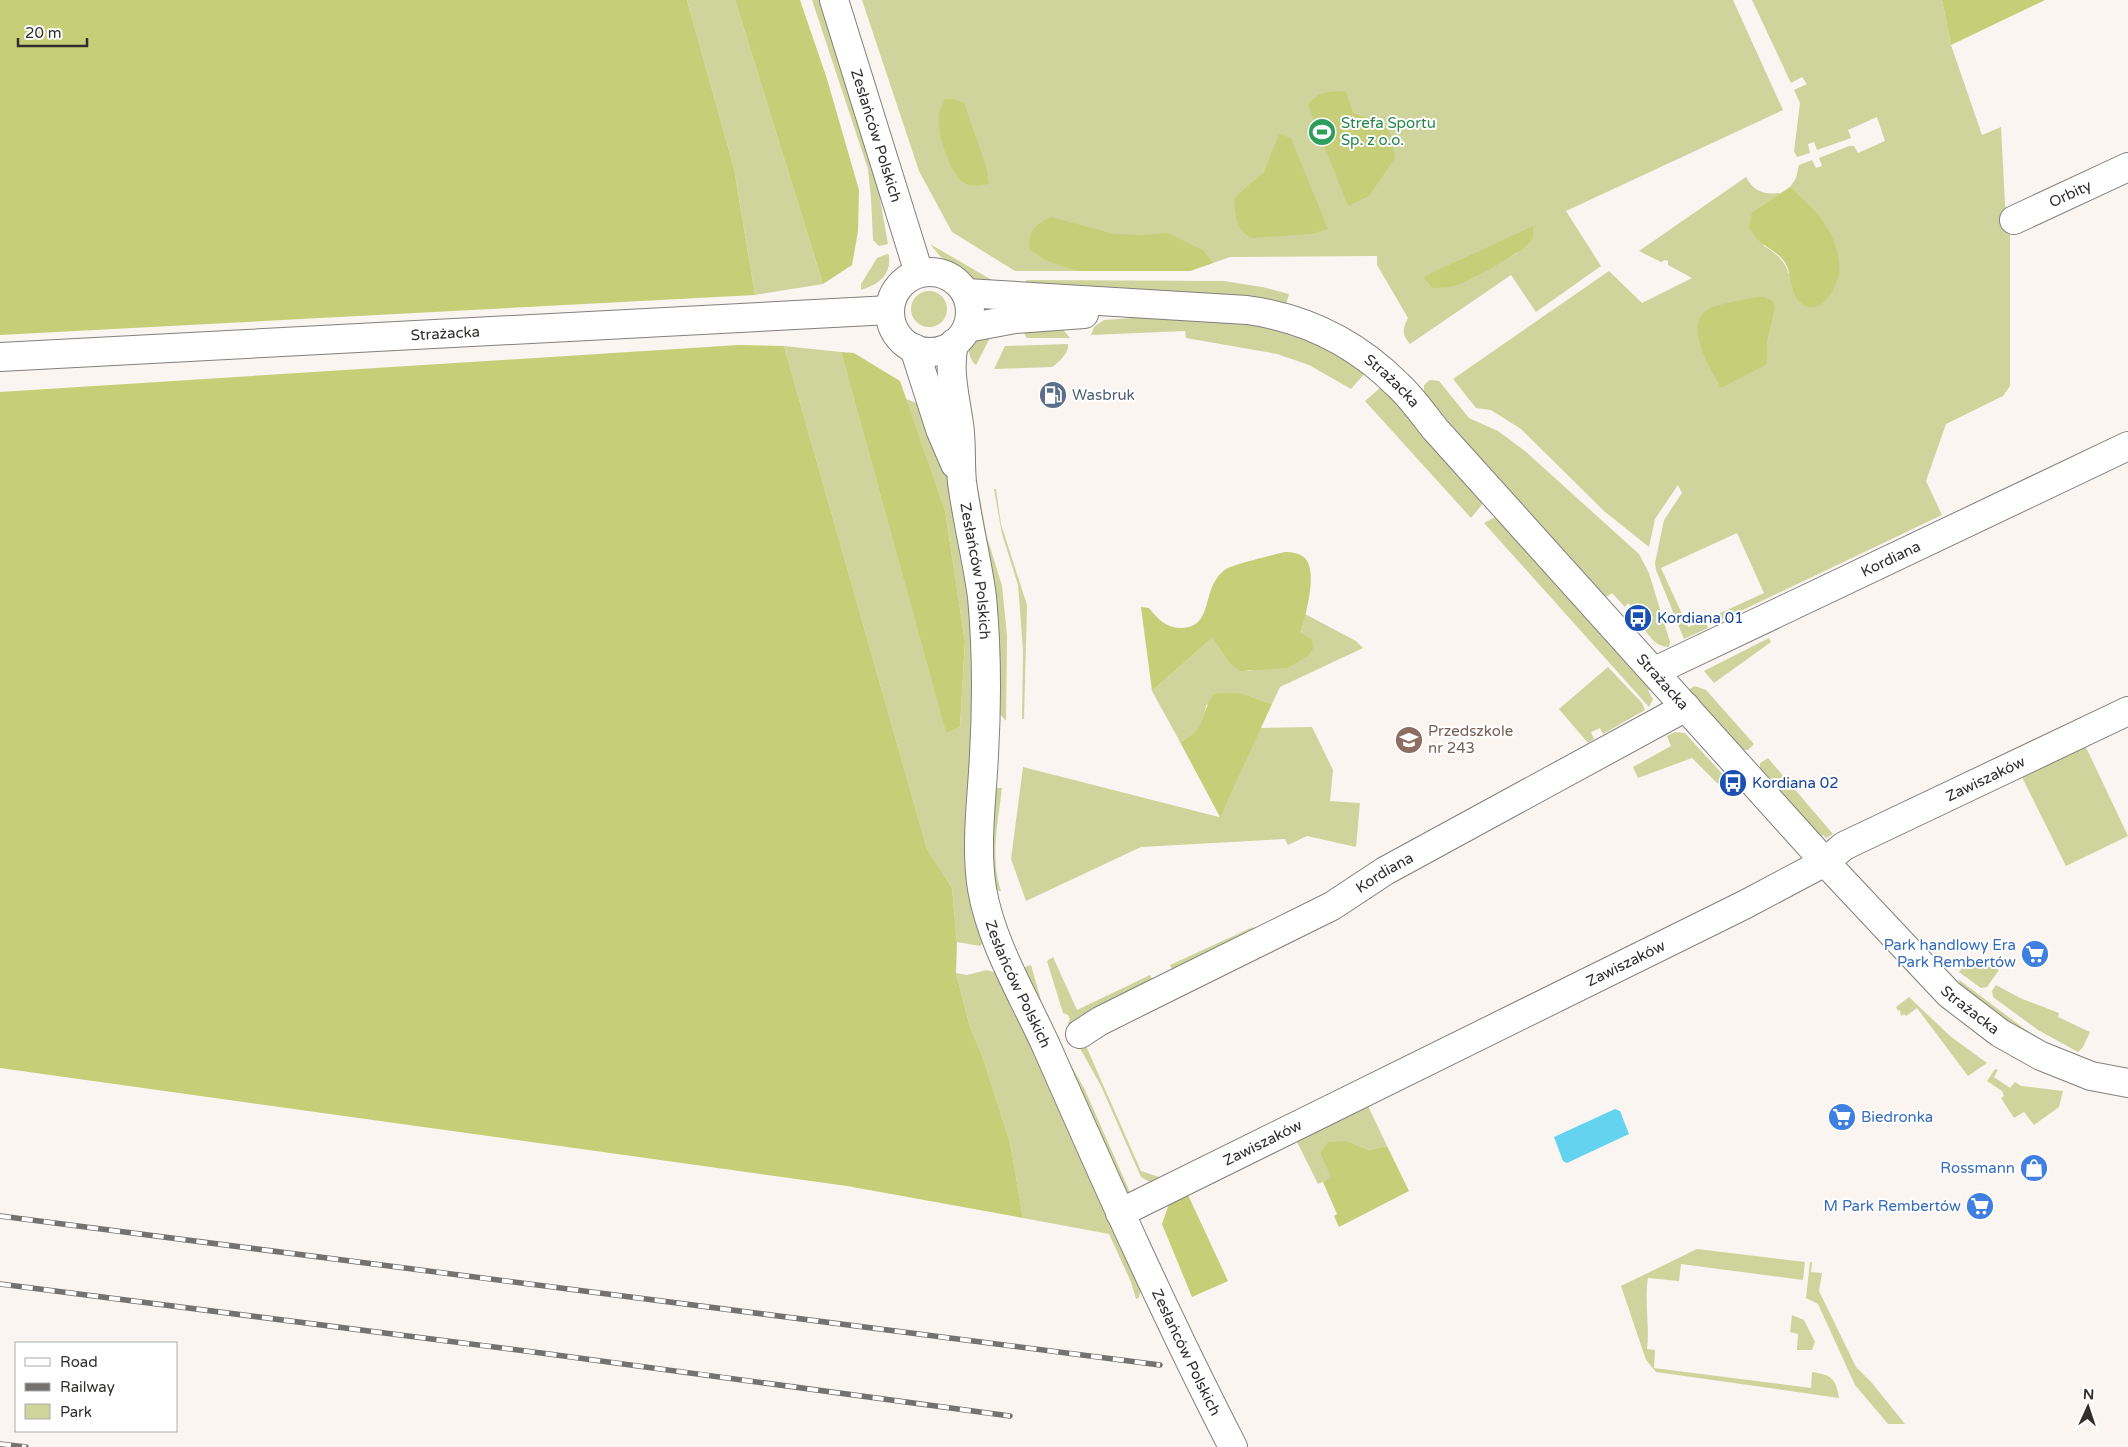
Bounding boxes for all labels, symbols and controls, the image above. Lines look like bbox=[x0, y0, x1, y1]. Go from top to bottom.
scale bar bbox=[18, 15, 86, 47]
text: 20 m bbox=[25, 24, 62, 42]
street label: Zesłańców Polskich bbox=[847, 67, 905, 204]
place label: Strefa Sportu Sp. z o.o. bbox=[1341, 114, 1436, 149]
sports icon: Strefa Sportu Sp. z o.o. bbox=[1307, 117, 1337, 147]
street label: Orbity bbox=[2046, 176, 2094, 211]
street label: Strażacka bbox=[410, 323, 480, 344]
street label: Strażacka bbox=[1361, 350, 1423, 411]
fuel station icon: Wasbruk bbox=[1038, 380, 1068, 410]
place label: Wasbruk bbox=[1072, 386, 1135, 404]
street label: Zesłańców Polskich bbox=[956, 501, 994, 640]
street label: Kordiana bbox=[1858, 537, 1923, 581]
bus stop icon: Kordiana 01 bbox=[1623, 603, 1653, 633]
place label: Kordiana 01 bbox=[1657, 609, 1744, 627]
street label: Strażacka bbox=[1633, 650, 1693, 714]
place label: Przedszkole nr 243 bbox=[1428, 722, 1513, 757]
school or university icon: Przedszkole nr 243 bbox=[1394, 725, 1424, 755]
street label: Zawiszaków bbox=[1943, 752, 2028, 805]
bus stop icon: Kordiana 02 bbox=[1718, 768, 1748, 798]
place label: Kordiana 02 bbox=[1752, 774, 1839, 792]
street label: Kordiana bbox=[1352, 848, 1416, 897]
street label: Zesłańców Polskich bbox=[981, 918, 1055, 1051]
street label: Zawiszaków bbox=[1583, 936, 1668, 990]
place label: Park handlowy Era Park Rembertów bbox=[1884, 936, 2016, 971]
supermarket icon: Park handlowy Era Park Rembertów bbox=[2020, 939, 2050, 969]
street label: Strażacka bbox=[1937, 982, 2003, 1038]
supermarket icon: Biedronka bbox=[1827, 1102, 1857, 1132]
place label: Biedronka bbox=[1861, 1108, 1933, 1126]
street label: Zawiszaków bbox=[1220, 1116, 1305, 1170]
shop icon: Rossmann bbox=[2019, 1153, 2049, 1183]
place label: Rossmann bbox=[1940, 1159, 2015, 1177]
supermarket icon: M Park Rembertów bbox=[1965, 1191, 1995, 1221]
place label: M Park Rembertów bbox=[1824, 1197, 1961, 1215]
street label: Zesłańców Polskich bbox=[1148, 1286, 1225, 1419]
legend bbox=[15, 1342, 178, 1432]
text: Road bbox=[60, 1353, 98, 1371]
text: Railway bbox=[60, 1378, 115, 1396]
north arrow bbox=[2063, 1382, 2113, 1432]
text: N bbox=[2083, 1386, 2095, 1403]
text: Park bbox=[60, 1403, 92, 1421]

